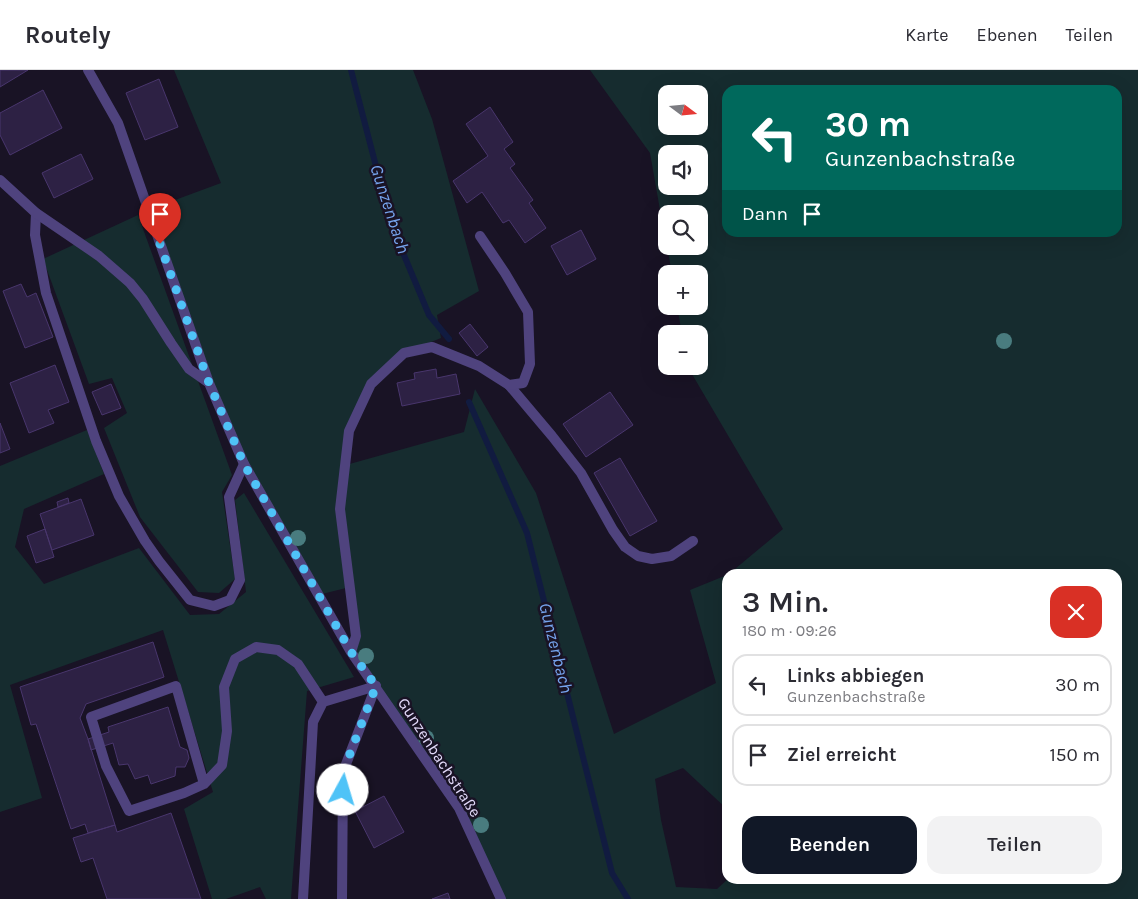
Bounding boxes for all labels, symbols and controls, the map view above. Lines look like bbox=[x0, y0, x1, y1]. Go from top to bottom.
text: Routely bbox=[25, 21, 111, 49]
text: Karte bbox=[905, 24, 949, 46]
text: Ebenen bbox=[977, 24, 1038, 46]
text: Teilen bbox=[1066, 24, 1113, 46]
north arrow bbox=[658, 85, 708, 135]
map controls bbox=[658, 85, 708, 375]
text: 30 m bbox=[825, 104, 911, 145]
icon: left bbox=[742, 105, 807, 170]
button: sound bbox=[658, 145, 708, 195]
text: Gunzenbachstraße bbox=[825, 146, 1015, 172]
water label: Gunzenbach bbox=[365, 162, 415, 256]
pin bbox=[139, 193, 181, 244]
icon: arrive bbox=[146, 200, 174, 228]
icon: arrive bbox=[798, 200, 826, 228]
text: Dann bbox=[742, 203, 788, 225]
button: search bbox=[658, 205, 708, 255]
button: + bbox=[658, 265, 708, 315]
button: − bbox=[658, 325, 708, 375]
text: 3 Min. bbox=[742, 584, 828, 620]
button: close bbox=[1050, 586, 1102, 638]
water label: Gunzenbach bbox=[534, 600, 578, 696]
text: 180 m · 09:26 bbox=[742, 621, 837, 640]
text: Links abbiegen bbox=[787, 665, 924, 687]
icon: left bbox=[744, 671, 772, 699]
text: 30 m bbox=[1055, 674, 1100, 696]
text: Gunzenbachstraße bbox=[787, 687, 925, 706]
street label: Gunzenbachstraße bbox=[394, 694, 485, 820]
icon: arrive bbox=[744, 741, 772, 769]
text: Ziel erreicht bbox=[787, 744, 897, 766]
text: 150 m bbox=[1049, 744, 1100, 766]
position arrow bbox=[316, 763, 368, 815]
button: Beenden bbox=[742, 816, 917, 874]
button: Teilen bbox=[927, 816, 1102, 874]

